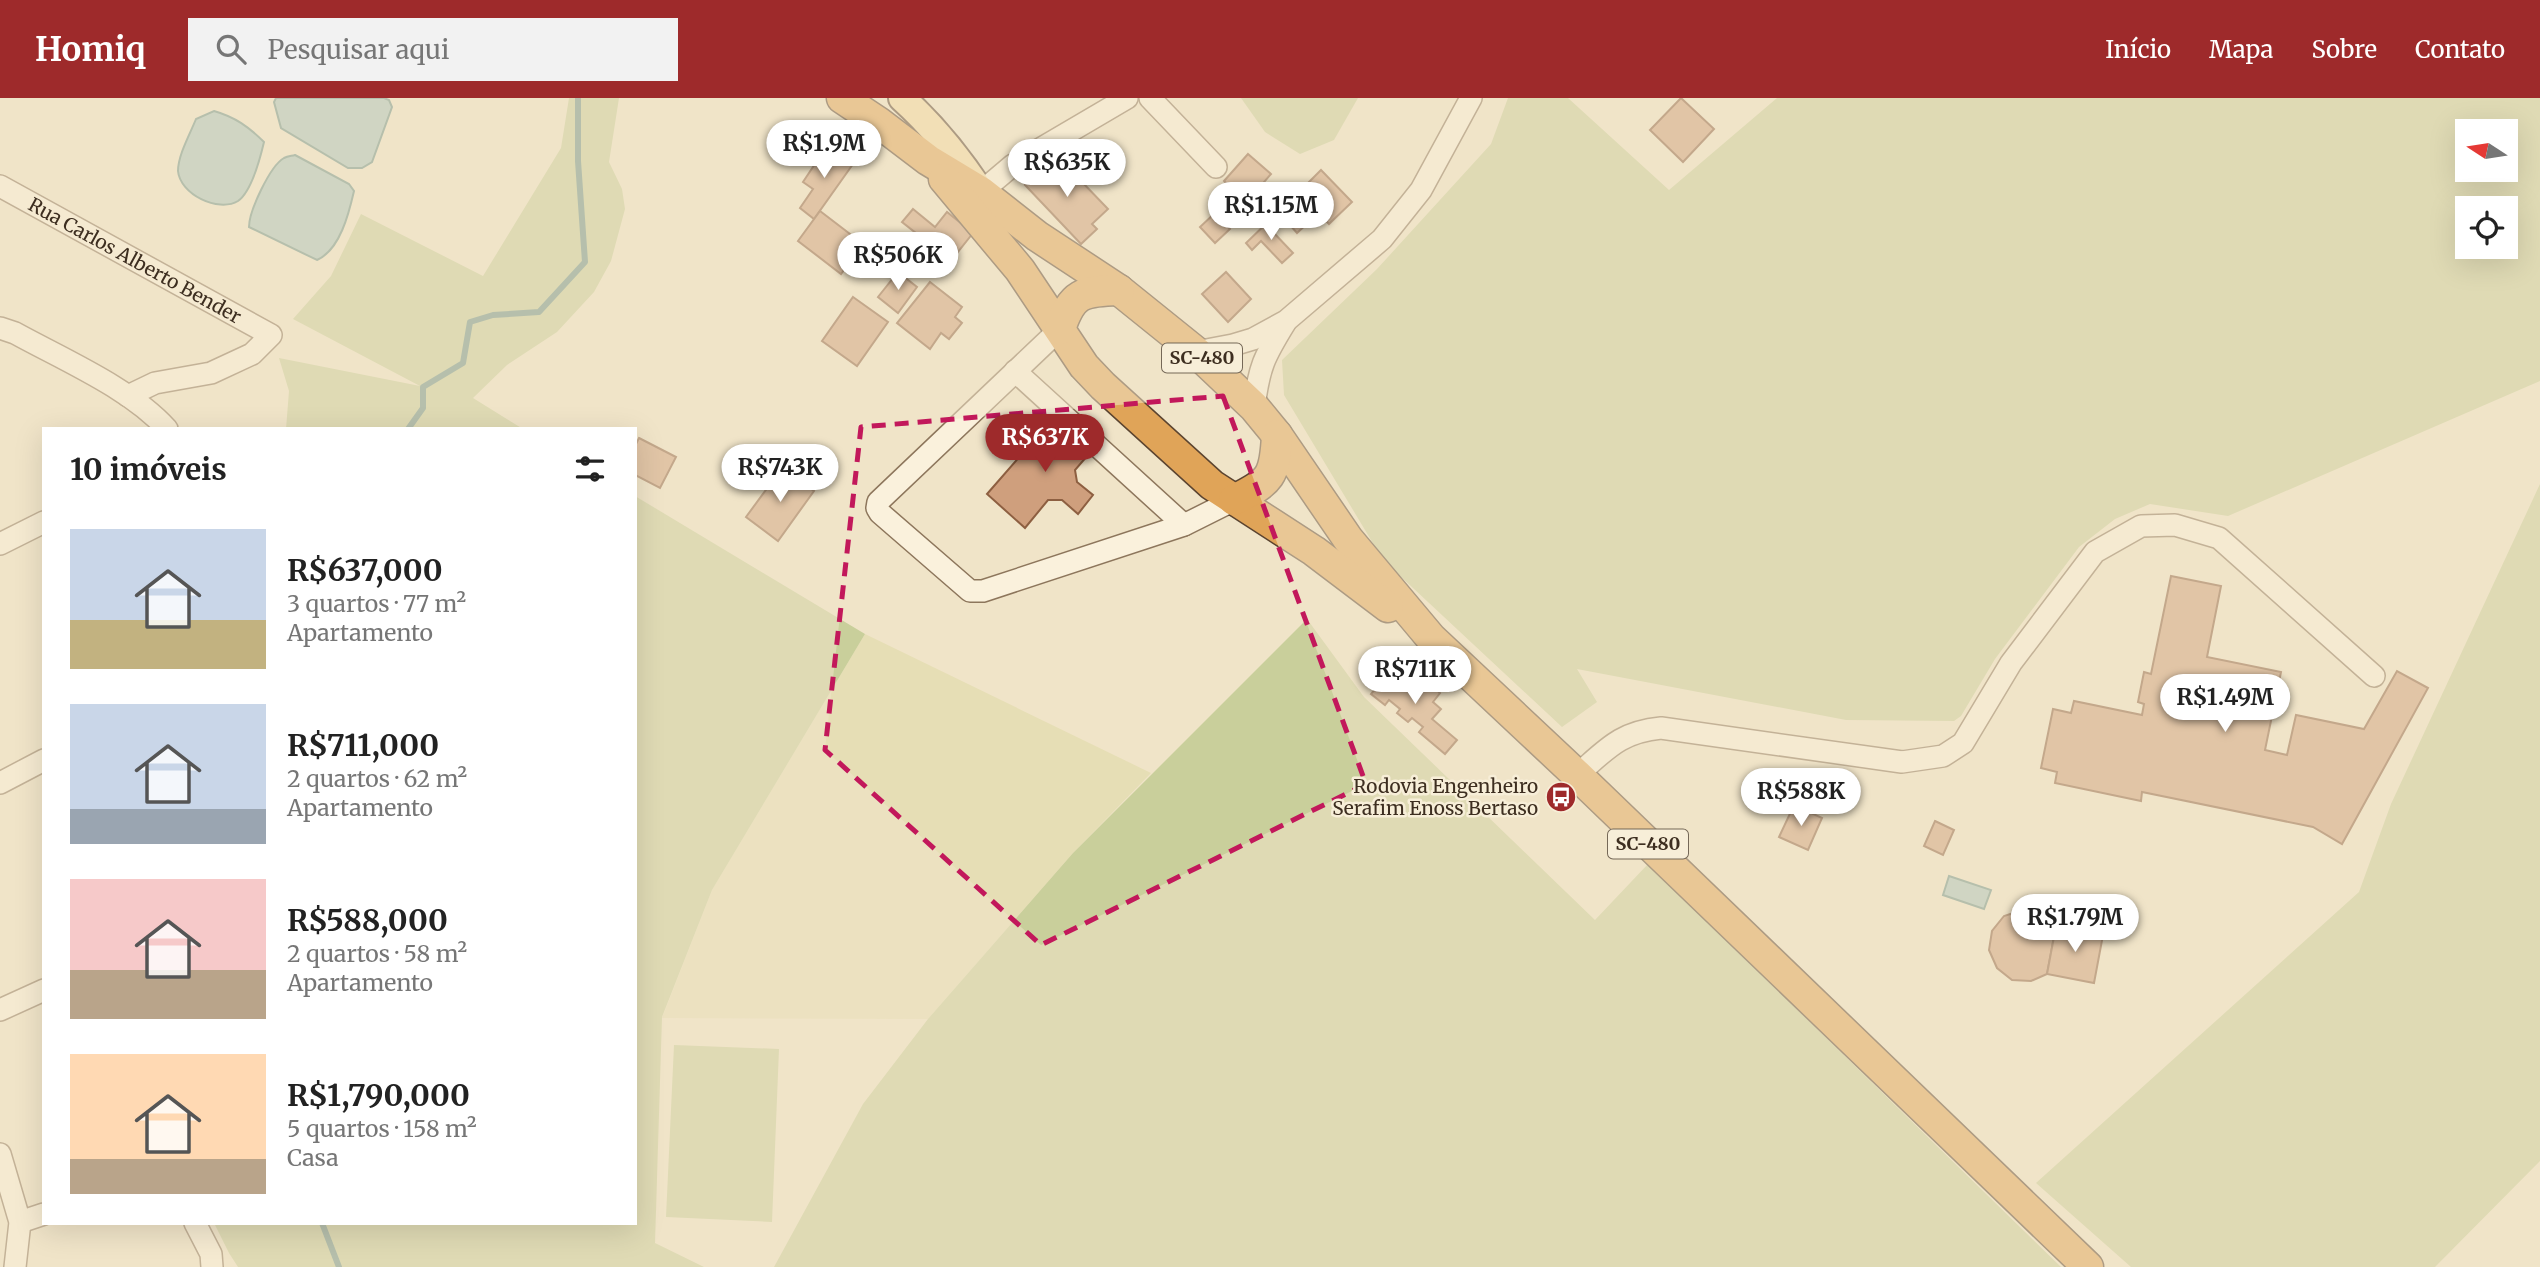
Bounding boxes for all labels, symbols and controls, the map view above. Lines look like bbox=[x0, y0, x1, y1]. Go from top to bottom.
search box bbox=[188, 18, 678, 81]
text: Homiq bbox=[35, 29, 146, 70]
icon: search bbox=[212, 30, 250, 68]
text: Pesquisar aqui bbox=[268, 33, 449, 66]
text: Início bbox=[2105, 34, 2171, 65]
text: Mapa bbox=[2209, 34, 2273, 65]
text: Sobre bbox=[2311, 34, 2377, 65]
text: Contato bbox=[2415, 34, 2505, 65]
north arrow bbox=[2455, 119, 2518, 182]
map controls bbox=[2455, 119, 2518, 259]
pin: R$1.9M bbox=[767, 120, 881, 180]
text: R$1.9M bbox=[782, 128, 866, 157]
pin: R$635K bbox=[1010, 140, 1124, 199]
text: R$635K bbox=[1024, 147, 1110, 176]
pin: R$1.15M bbox=[1206, 183, 1336, 242]
text: R$1.15M bbox=[1224, 190, 1318, 219]
street label: Rua Carlos Alberto Bender bbox=[24, 192, 246, 329]
button: locate bbox=[2455, 196, 2518, 259]
pin: R$506K bbox=[841, 232, 955, 292]
text: R$506K bbox=[853, 240, 943, 269]
road number: SC-480 bbox=[1162, 344, 1242, 372]
pin: R$637K bbox=[988, 414, 1102, 474]
text: R$637K bbox=[1001, 422, 1089, 451]
pin: R$743K bbox=[723, 444, 837, 504]
text: 10 imóveis bbox=[70, 450, 227, 488]
icon: filters bbox=[571, 450, 609, 488]
text: R$743K bbox=[738, 452, 823, 481]
text: R$637,000 bbox=[287, 551, 443, 589]
icon: home bbox=[126, 557, 210, 641]
text: 3 quartos · 77 m² bbox=[287, 589, 466, 618]
text: Apartamento bbox=[287, 618, 433, 647]
pin: R$711K bbox=[1358, 646, 1472, 706]
text: R$711K bbox=[1374, 654, 1456, 683]
pin: R$1.49M bbox=[2160, 674, 2290, 734]
text: R$1.49M bbox=[2176, 682, 2274, 711]
text: R$711,000 bbox=[287, 726, 439, 764]
icon: home bbox=[126, 732, 210, 816]
text: 2 quartos · 62 m² bbox=[287, 764, 467, 793]
pin: R$588K bbox=[1744, 768, 1858, 828]
place label: Rodovia Engenheiro Serafim Enoss Bertaso bbox=[1332, 774, 1538, 820]
text: R$588K bbox=[1757, 776, 1845, 805]
bus stop icon: Rodovia Engenheiro Serafim Enoss Bertaso bbox=[1544, 780, 1578, 814]
text: Apartamento bbox=[287, 793, 433, 822]
road number: SC-480 bbox=[1608, 830, 1688, 858]
pin: R$1.79M bbox=[2010, 894, 2140, 954]
text: R$588,000 bbox=[287, 901, 448, 939]
text: R$1.79M bbox=[2027, 902, 2123, 931]
icon: home bbox=[126, 907, 210, 991]
text: 2 quartos · 58 m² bbox=[287, 939, 467, 968]
text: Apartamento bbox=[287, 968, 433, 997]
text: R$1,790,000 bbox=[287, 1076, 470, 1114]
icon: home bbox=[126, 1082, 210, 1166]
text: 5 quartos · 158 m² bbox=[287, 1114, 477, 1143]
text: Casa bbox=[287, 1143, 339, 1172]

